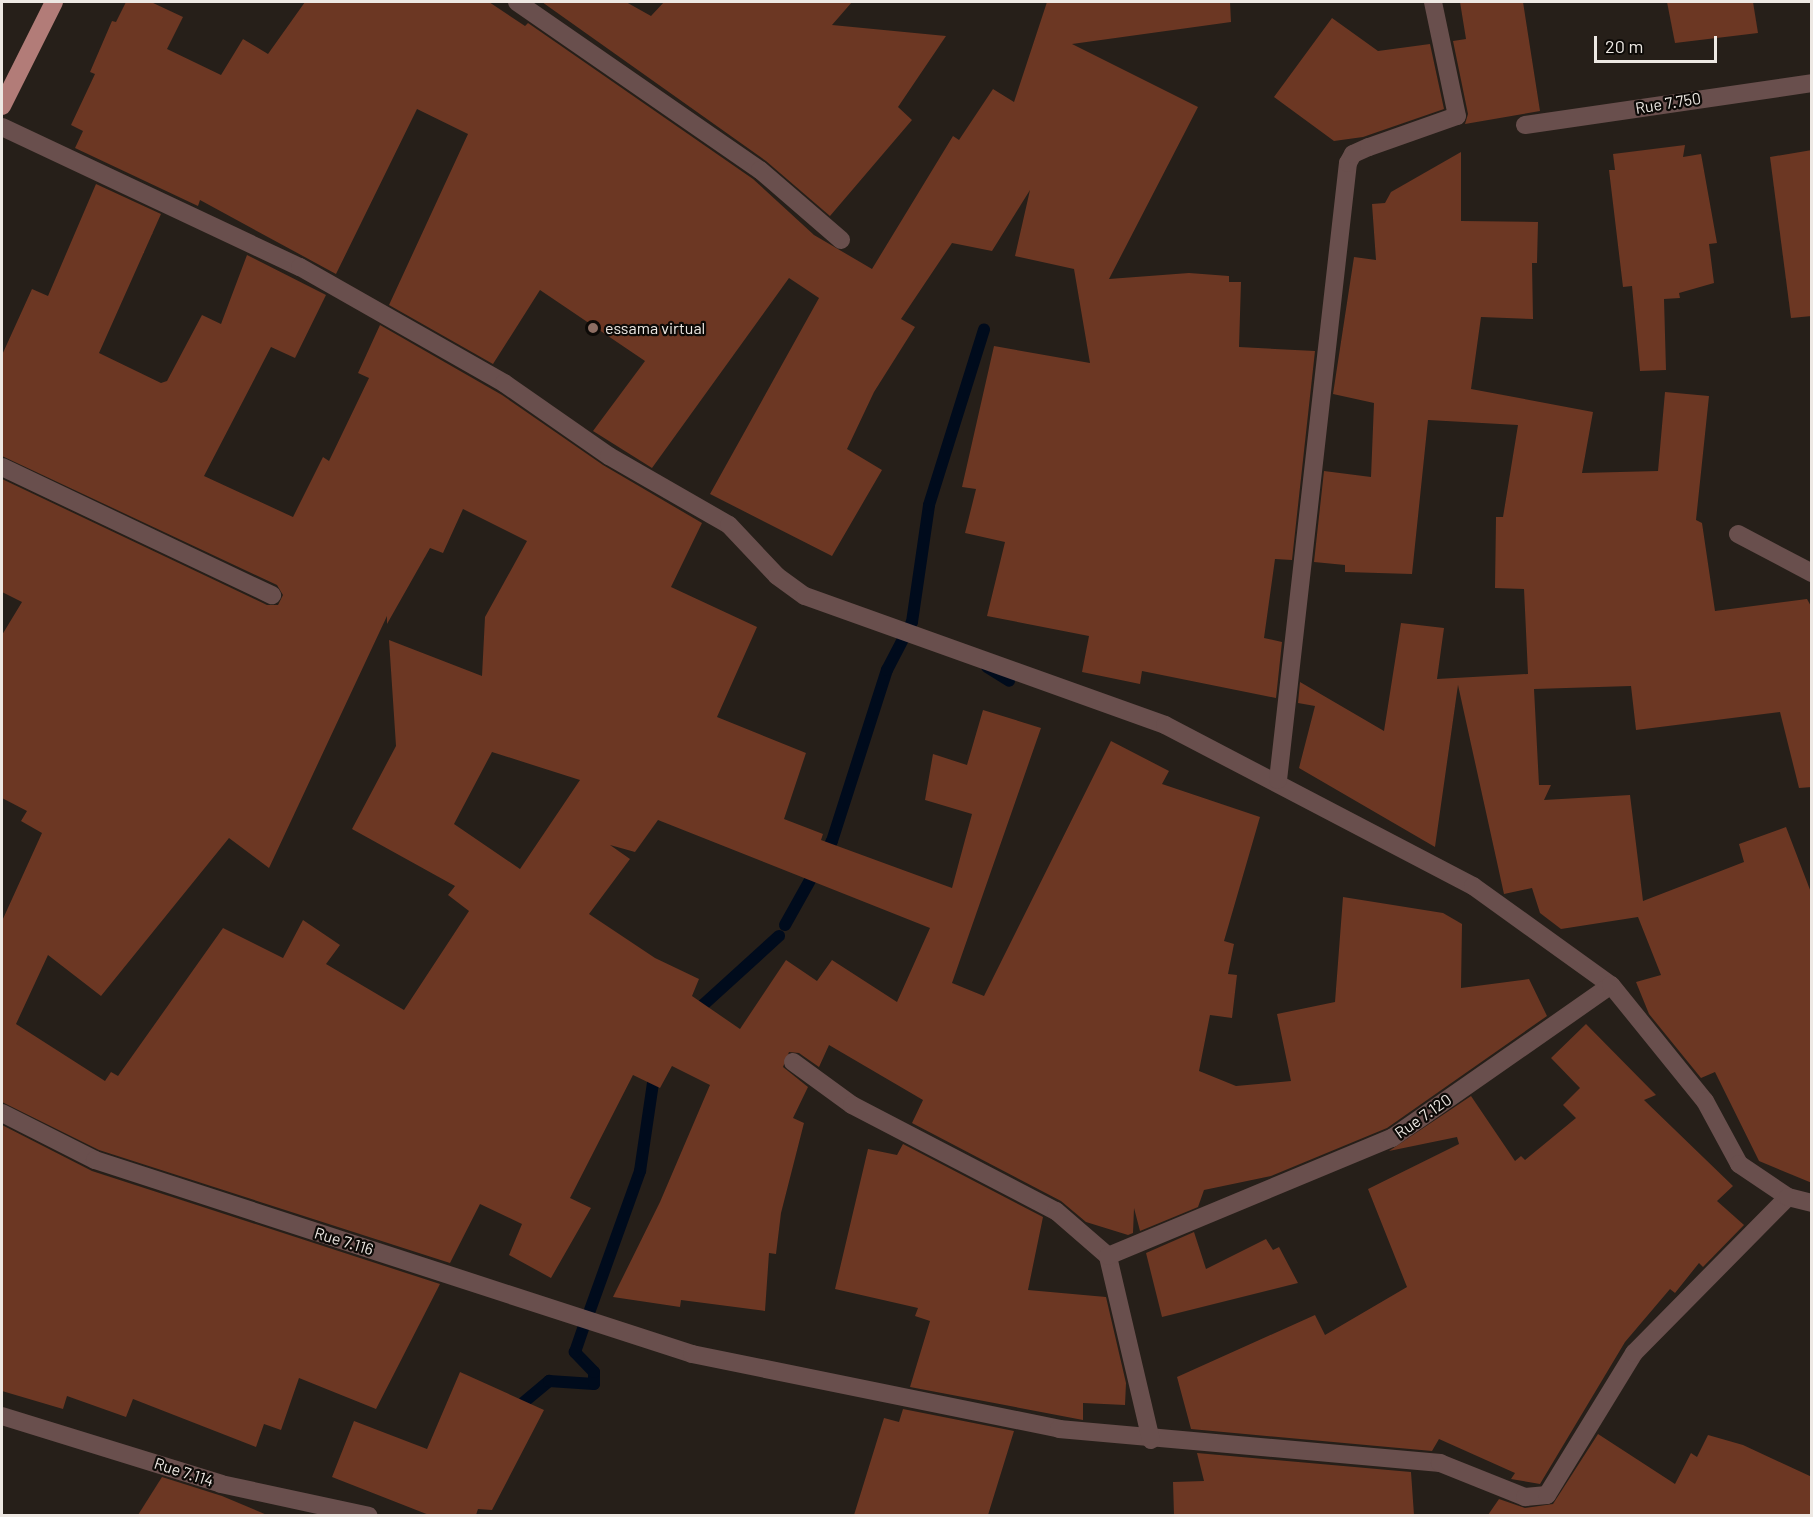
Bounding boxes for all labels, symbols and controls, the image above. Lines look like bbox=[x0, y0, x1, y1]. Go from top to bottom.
scale bar bbox=[1597, 24, 1720, 62]
text: 20 m bbox=[1605, 35, 1643, 57]
street label: Rue 7.750 bbox=[1634, 88, 1702, 118]
place label: essama virtual bbox=[605, 318, 705, 338]
marker: essama virtual bbox=[586, 321, 600, 335]
street label: Rue 7.120 bbox=[1391, 1090, 1455, 1142]
street label: Rue 7.116 bbox=[312, 1223, 376, 1259]
street label: Rue 7.114 bbox=[152, 1453, 216, 1491]

